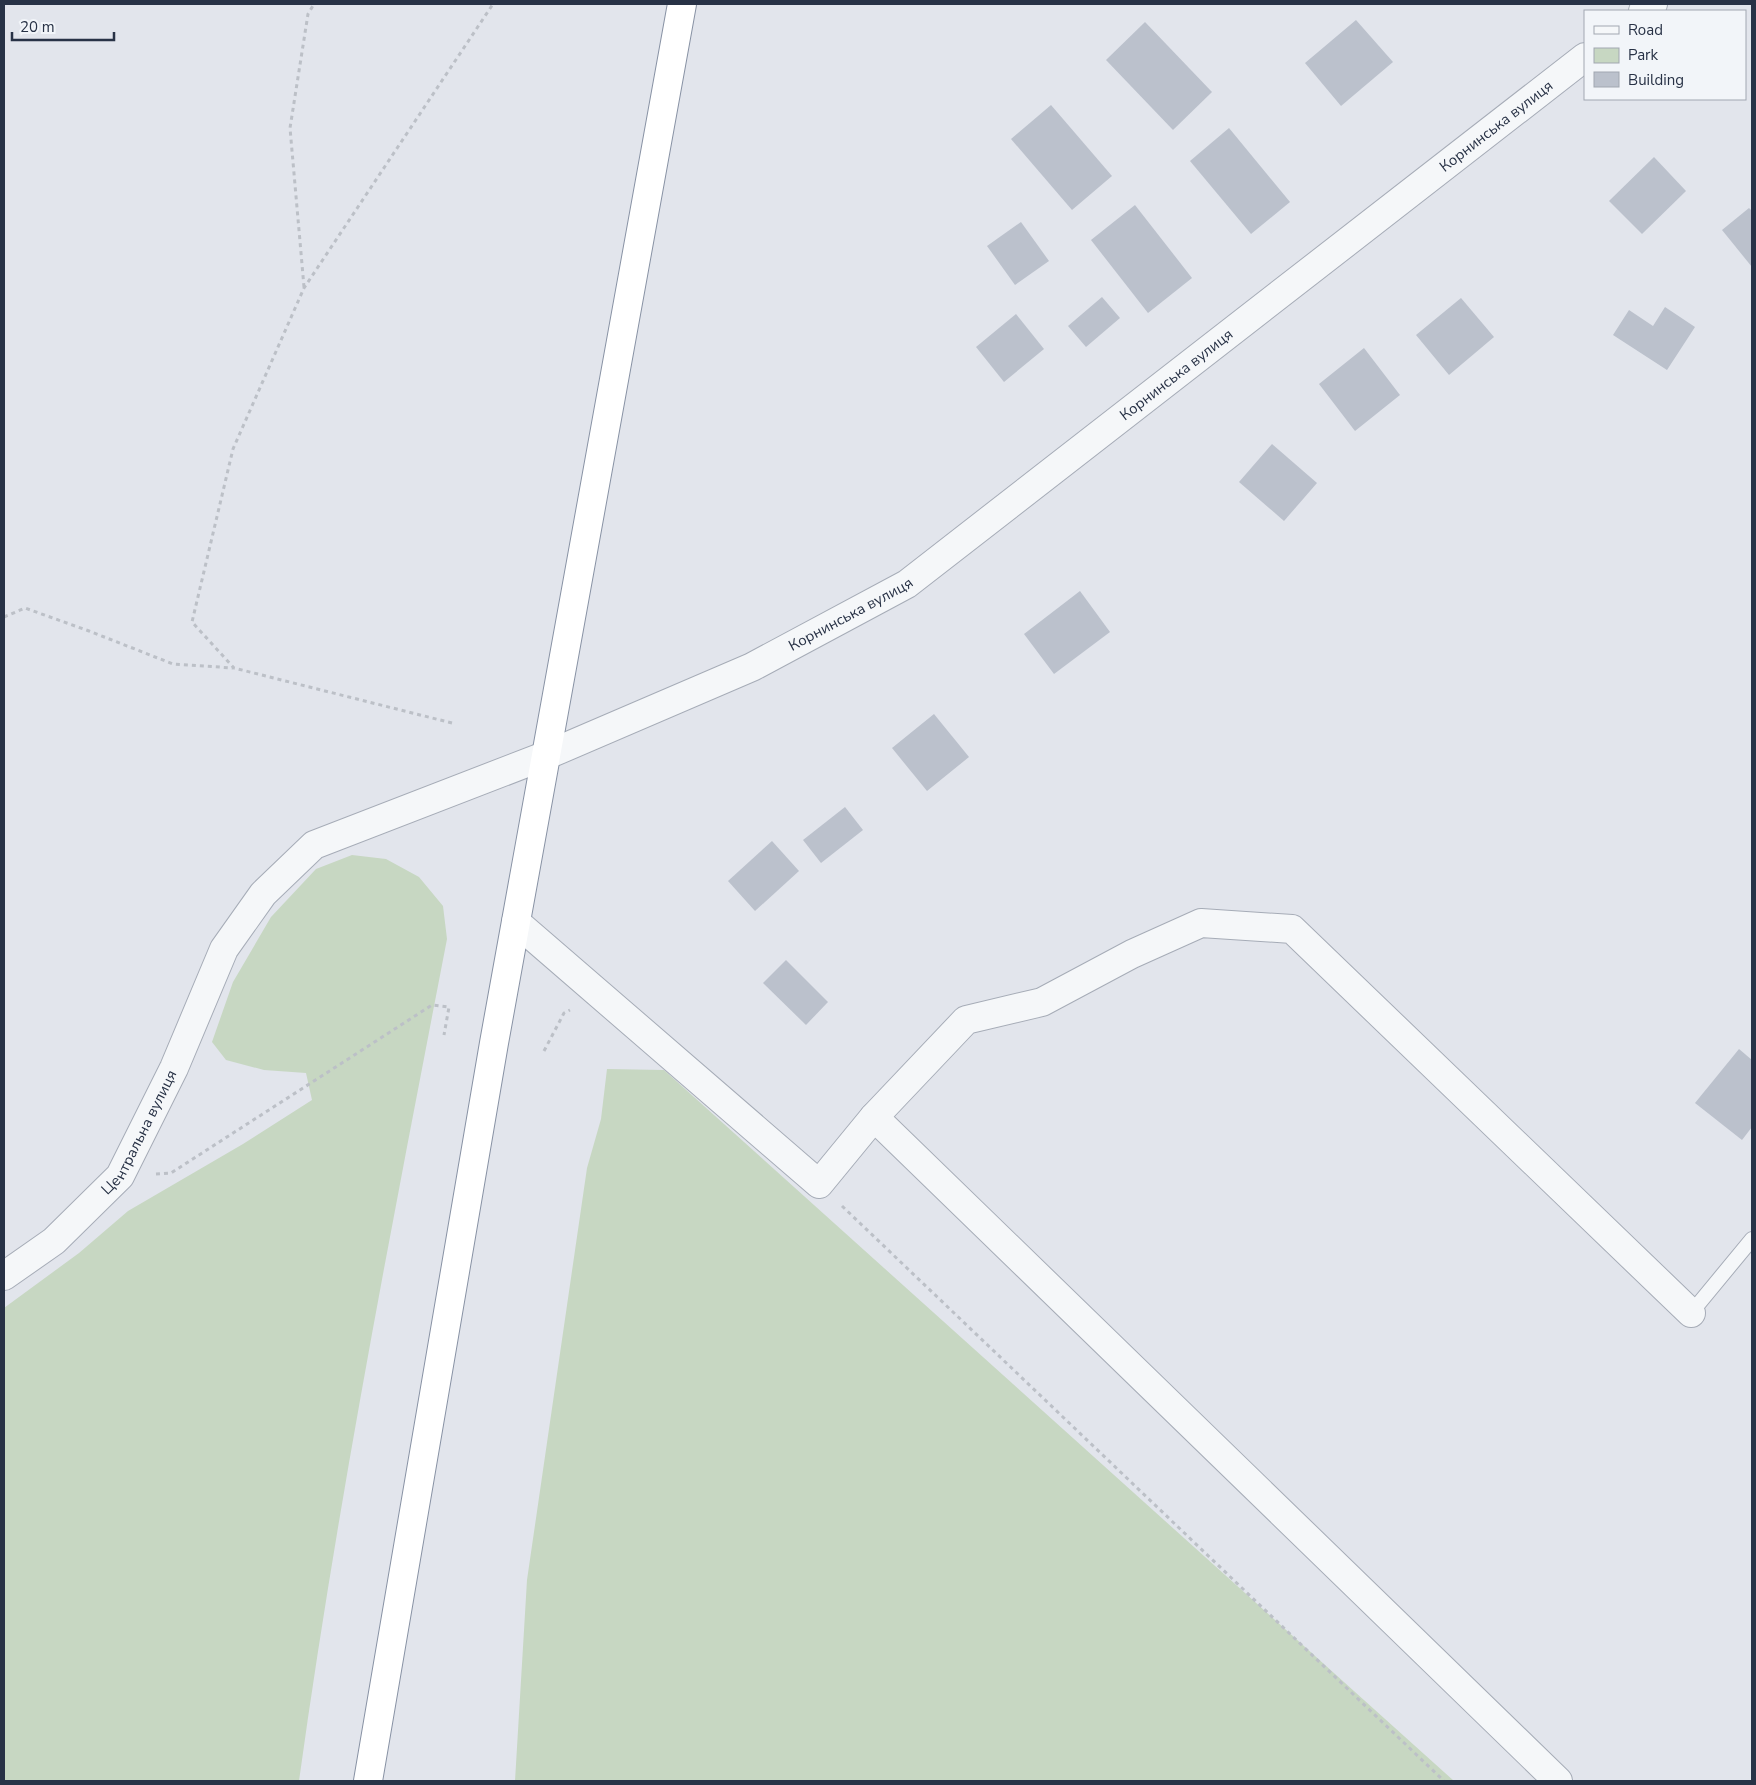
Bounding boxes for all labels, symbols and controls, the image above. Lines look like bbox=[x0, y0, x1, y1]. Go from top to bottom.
scale bar bbox=[12, 10, 115, 42]
legend bbox=[1584, 10, 1746, 100]
text: 20 m bbox=[20, 17, 55, 37]
text: Road bbox=[1628, 20, 1663, 40]
text: Park bbox=[1628, 45, 1658, 65]
text: Building bbox=[1628, 70, 1684, 90]
street label: Корнинська вулиця bbox=[1435, 76, 1557, 177]
street label: Корнинська вулиця bbox=[1116, 324, 1237, 425]
street label: Корнинська вулиця bbox=[785, 573, 917, 656]
street label: Центральна вулиця bbox=[97, 1067, 181, 1199]

